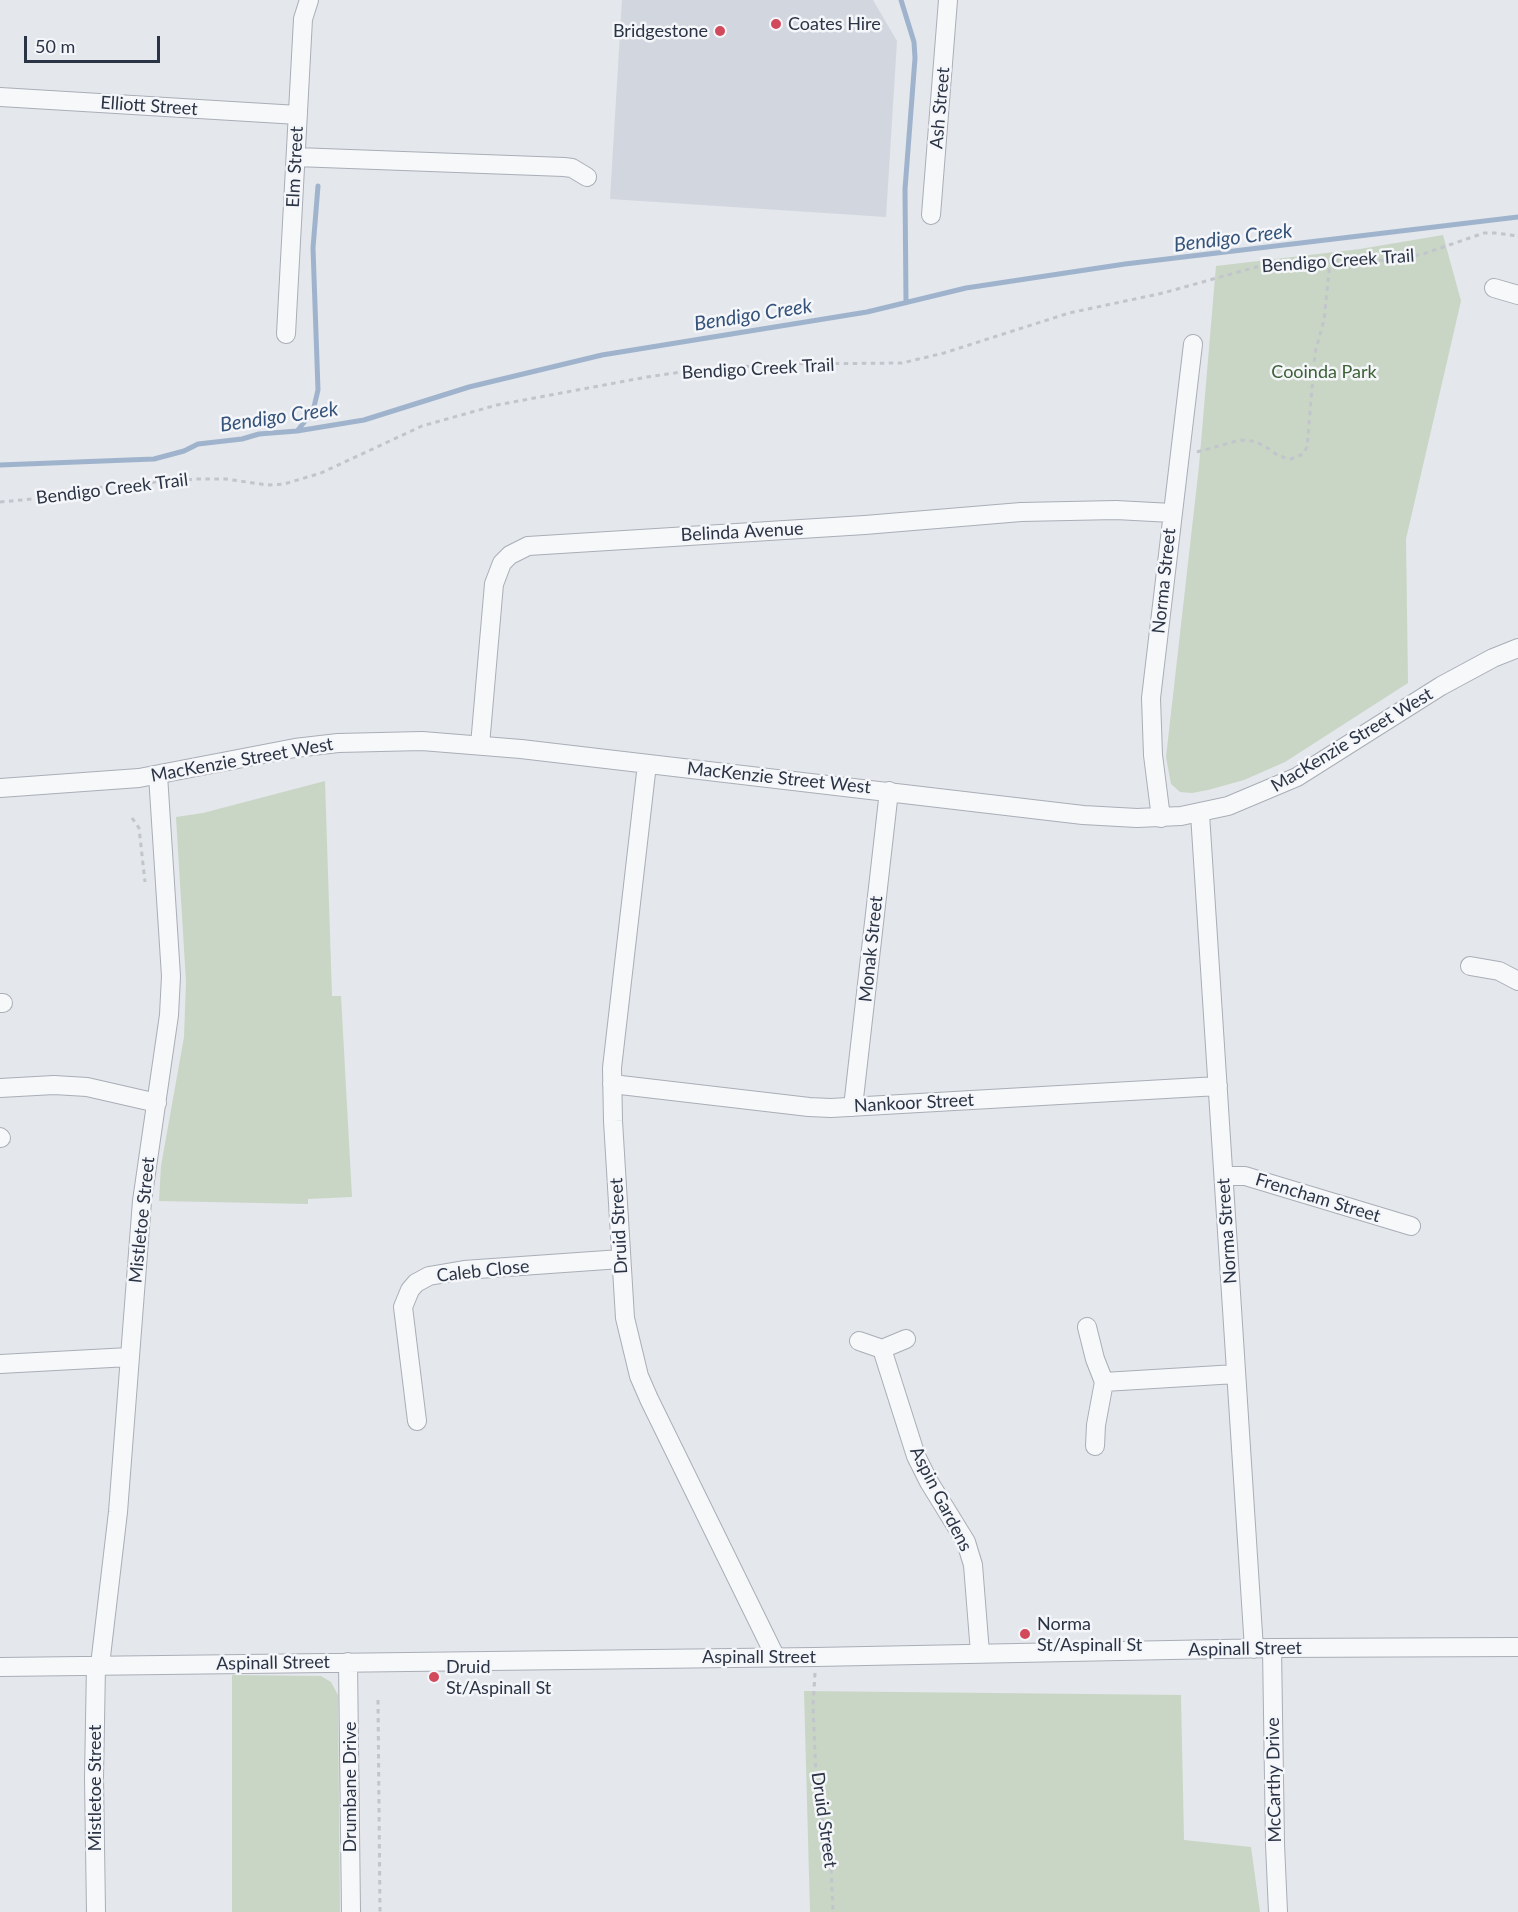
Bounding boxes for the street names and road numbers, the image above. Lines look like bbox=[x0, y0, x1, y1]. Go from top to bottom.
street label: Ash Street bbox=[926, 66, 954, 150]
street label: Elliott Street bbox=[100, 92, 198, 120]
street label: Elm Street bbox=[282, 126, 308, 208]
street label: Bendigo Creek Trail bbox=[1261, 245, 1415, 277]
street label: Bendigo Creek Trail bbox=[681, 354, 835, 384]
street label: Bendigo Creek Trail bbox=[35, 469, 189, 509]
street label: Belinda Avenue bbox=[680, 518, 804, 546]
street label: Norma Street bbox=[1148, 527, 1180, 635]
street label: MacKenzie Street West bbox=[1267, 683, 1437, 797]
street label: MacKenzie Street West bbox=[149, 733, 335, 787]
street label: MacKenzie Street West bbox=[686, 758, 872, 798]
street label: Monak Street bbox=[855, 895, 887, 1003]
street label: Nankoor Street bbox=[853, 1089, 975, 1117]
street label: Mistletoe Street bbox=[125, 1156, 159, 1284]
street label: Frencham Street bbox=[1253, 1169, 1383, 1227]
street label: Druid Street bbox=[606, 1177, 632, 1275]
street label: Norma Street bbox=[1213, 1177, 1241, 1285]
street label: Caleb Close bbox=[436, 1255, 530, 1287]
street label: Aspin Gardens bbox=[905, 1443, 977, 1555]
street label: Aspinall Street bbox=[1188, 1637, 1302, 1661]
street label: Aspinall Street bbox=[702, 1646, 816, 1668]
street label: Aspinall Street bbox=[216, 1651, 330, 1675]
street label: McCarthy Drive bbox=[1262, 1717, 1286, 1843]
street label: Drumbane Drive bbox=[339, 1722, 361, 1852]
street label: Mistletoe Street bbox=[84, 1725, 106, 1851]
street label: Druid Street bbox=[807, 1771, 841, 1869]

